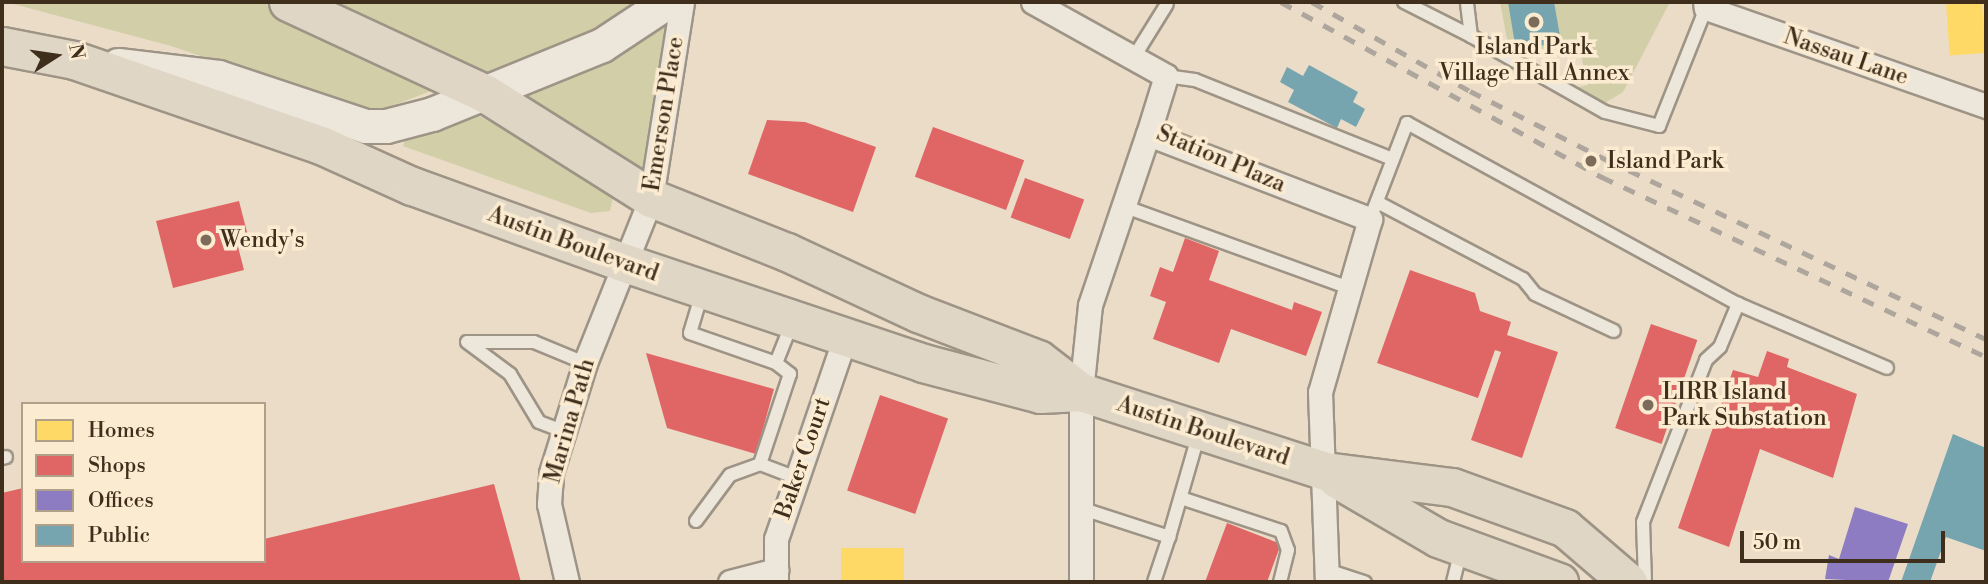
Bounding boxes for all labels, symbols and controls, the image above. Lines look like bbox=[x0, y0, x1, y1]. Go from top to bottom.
marker: Island Park Village Hall Annex bbox=[1526, 14, 1542, 30]
north arrow bbox=[21, 21, 91, 91]
street label: Nassau Lane bbox=[1780, 23, 1912, 91]
place label: Island Park Village Hall Annex bbox=[1439, 33, 1629, 87]
street label: Emerson Place bbox=[638, 35, 690, 193]
text: N bbox=[63, 42, 90, 61]
street label: Station Plaza bbox=[1152, 119, 1290, 199]
place label: Island Park bbox=[1607, 147, 1724, 175]
marker: Island Park bbox=[1581, 151, 1601, 171]
street label: Austin Boulevard bbox=[484, 200, 662, 288]
place label: Wendy's bbox=[220, 226, 304, 254]
marker: Wendy's bbox=[198, 232, 214, 248]
street label: Marina Path bbox=[539, 356, 601, 486]
place label: LIRR Island Park Substation bbox=[1662, 378, 1827, 432]
street label: Austin Boulevard bbox=[1113, 390, 1293, 472]
street label: Baker Court bbox=[769, 394, 837, 522]
marker: LIRR Island Park Substation bbox=[1640, 397, 1656, 413]
legend bbox=[21, 402, 266, 563]
text: Homes bbox=[88, 418, 155, 444]
text: Shops bbox=[88, 453, 146, 479]
text: Offices bbox=[88, 488, 154, 514]
scale bar bbox=[1743, 518, 1948, 562]
text: Public bbox=[88, 523, 150, 549]
text: 50 m bbox=[1753, 530, 1801, 556]

